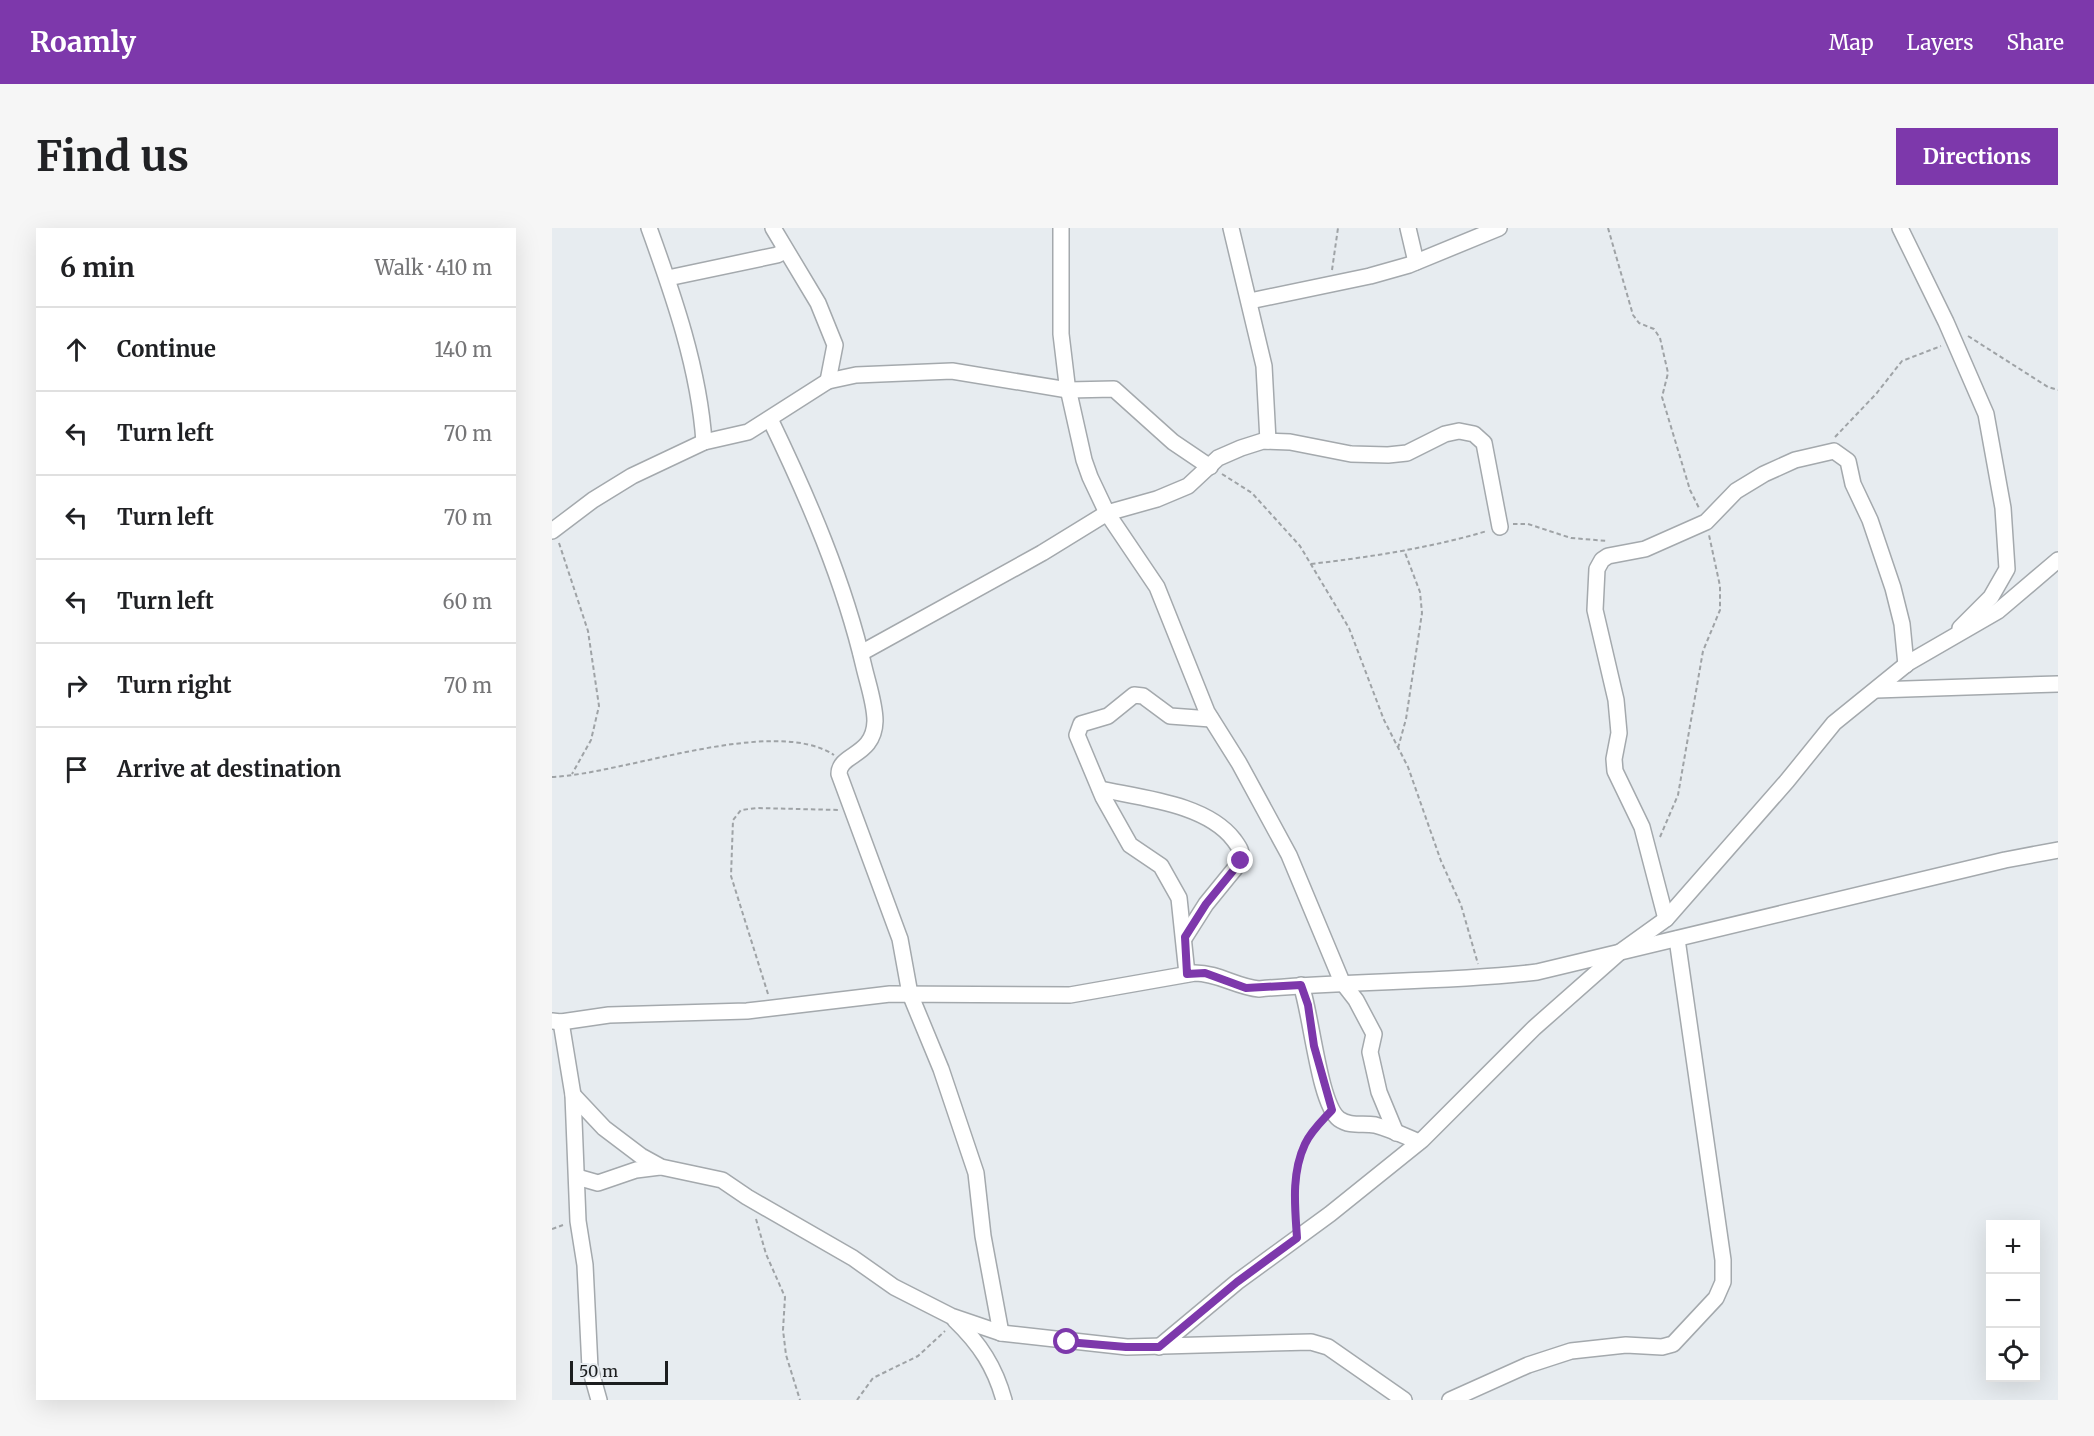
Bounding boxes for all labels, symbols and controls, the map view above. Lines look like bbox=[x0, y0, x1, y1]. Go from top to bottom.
text: Roamly bbox=[30, 24, 136, 60]
text: Map bbox=[1829, 29, 1874, 56]
text: Layers bbox=[1907, 29, 1974, 56]
text: Share bbox=[2007, 29, 2064, 56]
button: Directions bbox=[1896, 128, 2058, 185]
text: Find us bbox=[36, 130, 189, 182]
text: 6 min bbox=[60, 251, 135, 284]
text: Walk · 410 m bbox=[375, 255, 492, 280]
icon: ahead bbox=[60, 333, 93, 366]
text: Continue bbox=[117, 335, 216, 363]
text: 140 m bbox=[435, 337, 492, 362]
icon: left bbox=[60, 417, 93, 450]
text: Turn left bbox=[117, 419, 214, 447]
text: 70 m bbox=[444, 421, 492, 446]
icon: left bbox=[60, 501, 93, 534]
text: Turn left bbox=[117, 503, 214, 531]
text: 70 m bbox=[444, 505, 492, 530]
icon: left bbox=[60, 585, 93, 618]
text: Turn left bbox=[117, 587, 214, 615]
text: 60 m bbox=[442, 589, 492, 614]
icon: right bbox=[60, 669, 93, 702]
text: Turn right bbox=[117, 671, 231, 699]
text: 70 m bbox=[444, 673, 492, 698]
icon: arrive bbox=[60, 753, 93, 786]
text: Arrive at destination bbox=[117, 755, 341, 783]
route end bbox=[1227, 847, 1253, 873]
map controls bbox=[1986, 1220, 2040, 1382]
button: + bbox=[1986, 1220, 2040, 1274]
button: − bbox=[1986, 1274, 2040, 1328]
route start bbox=[1053, 1328, 1079, 1354]
button: locate bbox=[1986, 1328, 2040, 1382]
scale bar bbox=[570, 1358, 668, 1386]
text: 50 m bbox=[579, 1361, 618, 1381]

